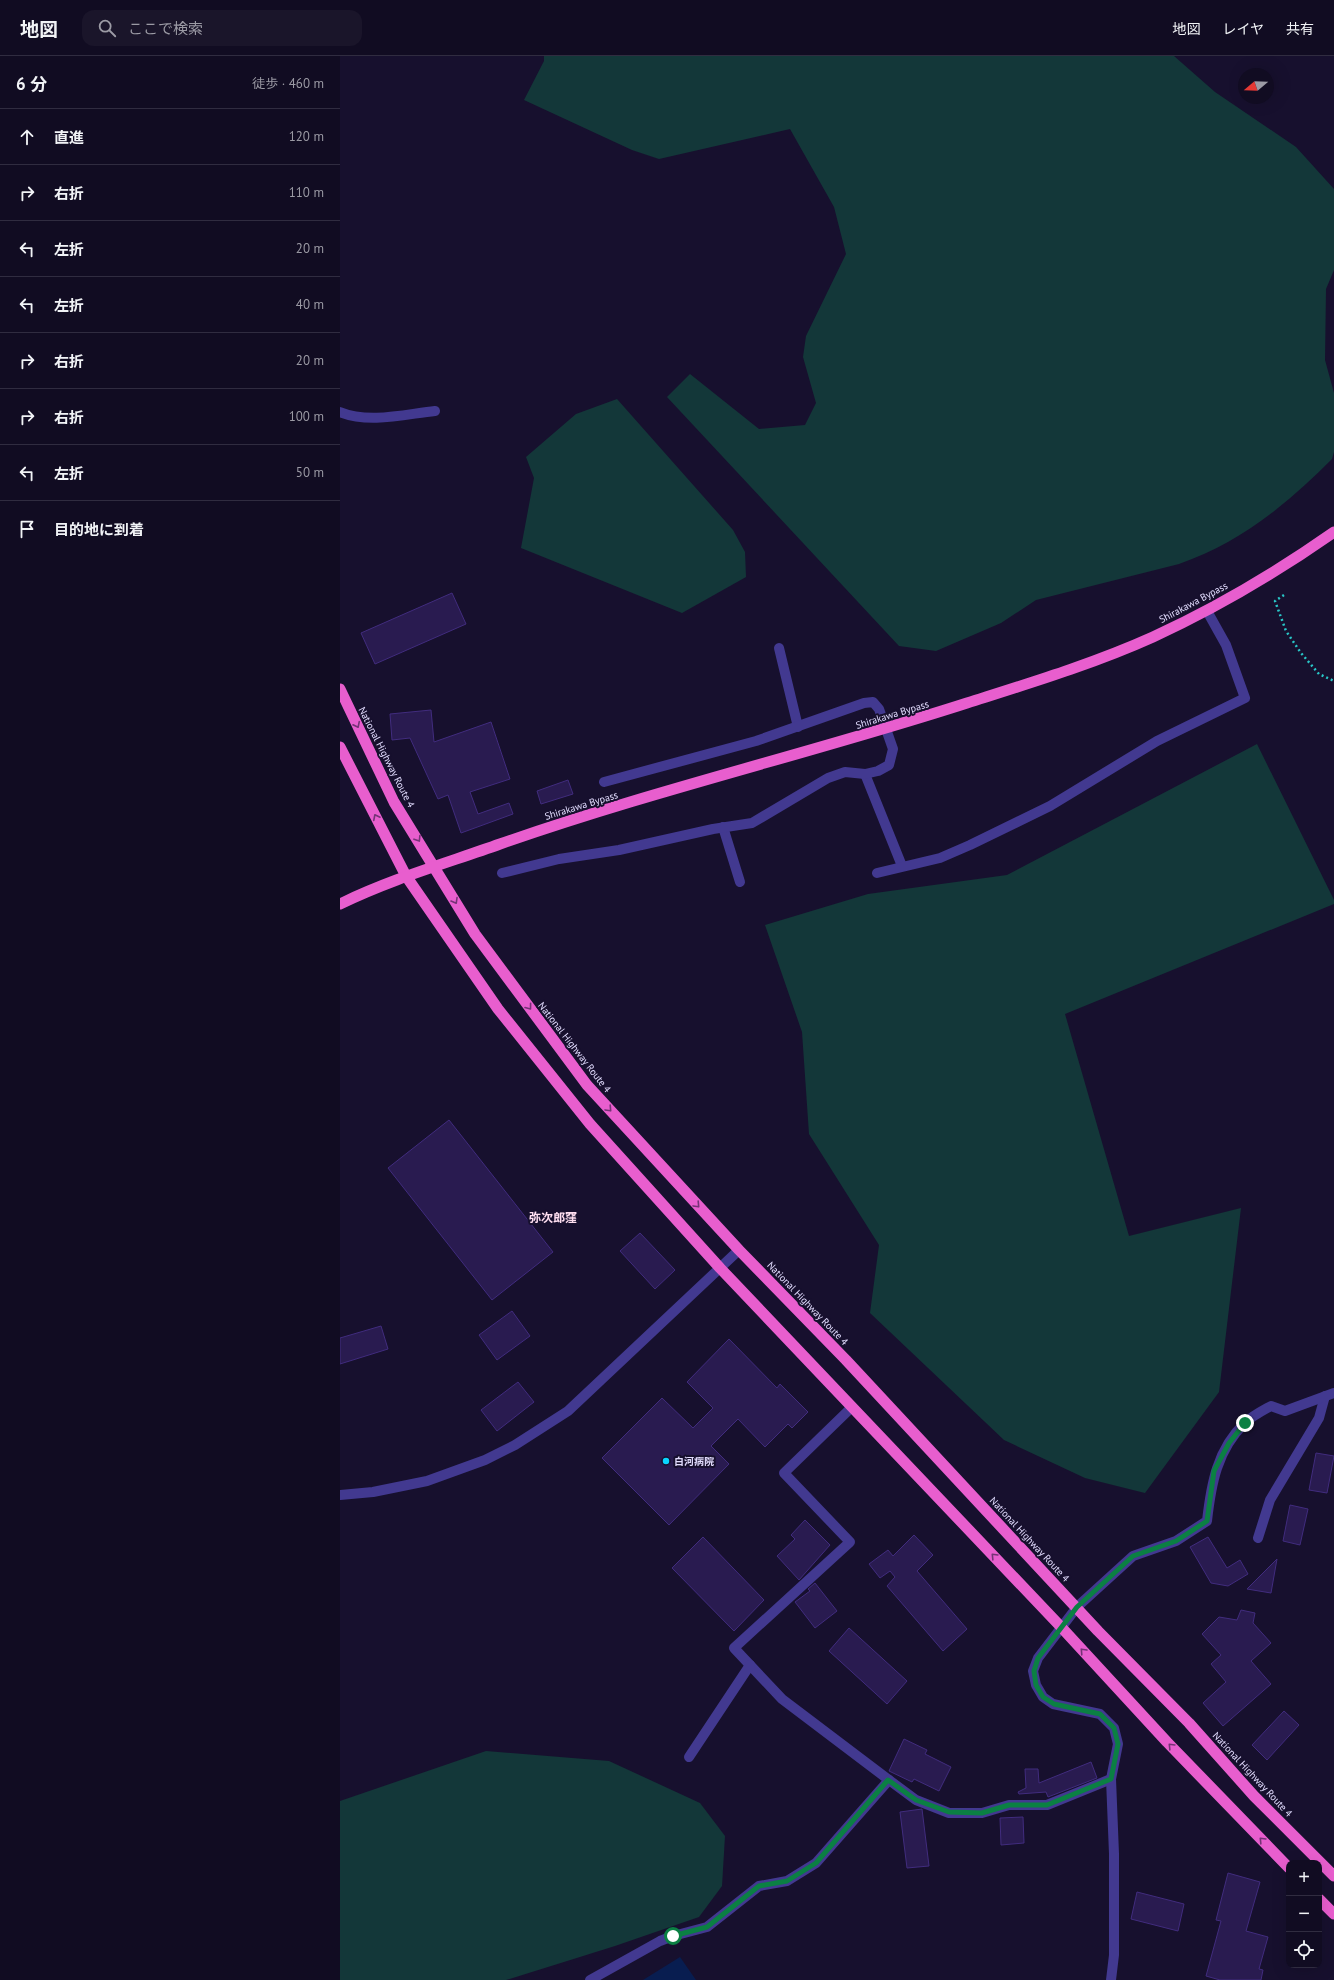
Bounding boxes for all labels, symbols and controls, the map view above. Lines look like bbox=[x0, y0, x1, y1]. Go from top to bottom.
search box bbox=[82, 10, 362, 46]
text: 地図 bbox=[20, 17, 58, 41]
icon: search bbox=[96, 17, 118, 39]
text: ここで検索 bbox=[128, 19, 203, 38]
text: 地図 bbox=[1172, 20, 1200, 38]
text: レイヤ bbox=[1222, 20, 1264, 38]
text: 共有 bbox=[1286, 20, 1314, 38]
north arrow bbox=[1238, 68, 1274, 104]
text: 6 分 bbox=[16, 73, 47, 95]
text: 徒歩 · 460 m bbox=[252, 75, 324, 92]
icon: ahead bbox=[16, 126, 38, 148]
text: 直進 bbox=[54, 128, 84, 147]
text: 120 m bbox=[289, 128, 324, 145]
icon: right bbox=[16, 182, 38, 204]
text: 右折 bbox=[54, 184, 84, 203]
text: 110 m bbox=[289, 184, 324, 201]
icon: left bbox=[16, 238, 38, 260]
text: 左折 bbox=[54, 240, 84, 259]
text: 20 m bbox=[296, 240, 324, 257]
icon: left bbox=[16, 294, 38, 316]
text: 左折 bbox=[54, 296, 84, 315]
text: 40 m bbox=[296, 296, 324, 313]
icon: right bbox=[16, 350, 38, 372]
text: 右折 bbox=[54, 352, 84, 371]
text: 20 m bbox=[296, 352, 324, 369]
icon: right bbox=[16, 406, 38, 428]
text: 右折 bbox=[54, 408, 84, 427]
text: 100 m bbox=[289, 408, 324, 425]
icon: left bbox=[16, 462, 38, 484]
text: 左折 bbox=[54, 464, 84, 483]
text: 50 m bbox=[296, 464, 324, 481]
icon: arrive bbox=[16, 518, 38, 540]
text: 目的地に到着 bbox=[54, 520, 144, 539]
street label: Shirakawa Bypass bbox=[1157, 579, 1230, 626]
street label: Shirakawa Bypass bbox=[854, 697, 930, 732]
street label: National Highway Route 4 bbox=[355, 705, 418, 810]
one-way arrow bbox=[352, 720, 360, 728]
street label: Shirakawa Bypass bbox=[543, 788, 619, 823]
one-way arrow bbox=[373, 813, 380, 821]
one-way arrow bbox=[413, 835, 421, 842]
one-way arrow bbox=[450, 897, 457, 904]
street label: National Highway Route 4 bbox=[535, 999, 614, 1096]
one-way arrow bbox=[525, 1002, 532, 1009]
one-way arrow bbox=[604, 1104, 612, 1112]
one-way arrow bbox=[692, 1200, 700, 1208]
district label: 弥次郎窪 bbox=[529, 1210, 577, 1225]
street label: National Highway Route 4 bbox=[764, 1259, 851, 1348]
route end bbox=[1236, 1414, 1254, 1432]
place label: 白河病院 bbox=[674, 1455, 714, 1468]
marker: 白河病院 bbox=[661, 1456, 671, 1466]
street label: National Highway Route 4 bbox=[987, 1494, 1073, 1585]
one-way arrow bbox=[991, 1553, 999, 1561]
one-way arrow bbox=[1080, 1648, 1088, 1656]
street label: National Highway Route 4 bbox=[1210, 1729, 1296, 1820]
one-way arrow bbox=[1169, 1743, 1176, 1751]
one-way arrow bbox=[1259, 1837, 1267, 1845]
map controls bbox=[1286, 1860, 1322, 1968]
button: + bbox=[1286, 1860, 1322, 1896]
button: − bbox=[1286, 1896, 1322, 1932]
route start bbox=[664, 1927, 682, 1945]
button: locate bbox=[1286, 1932, 1322, 1968]

